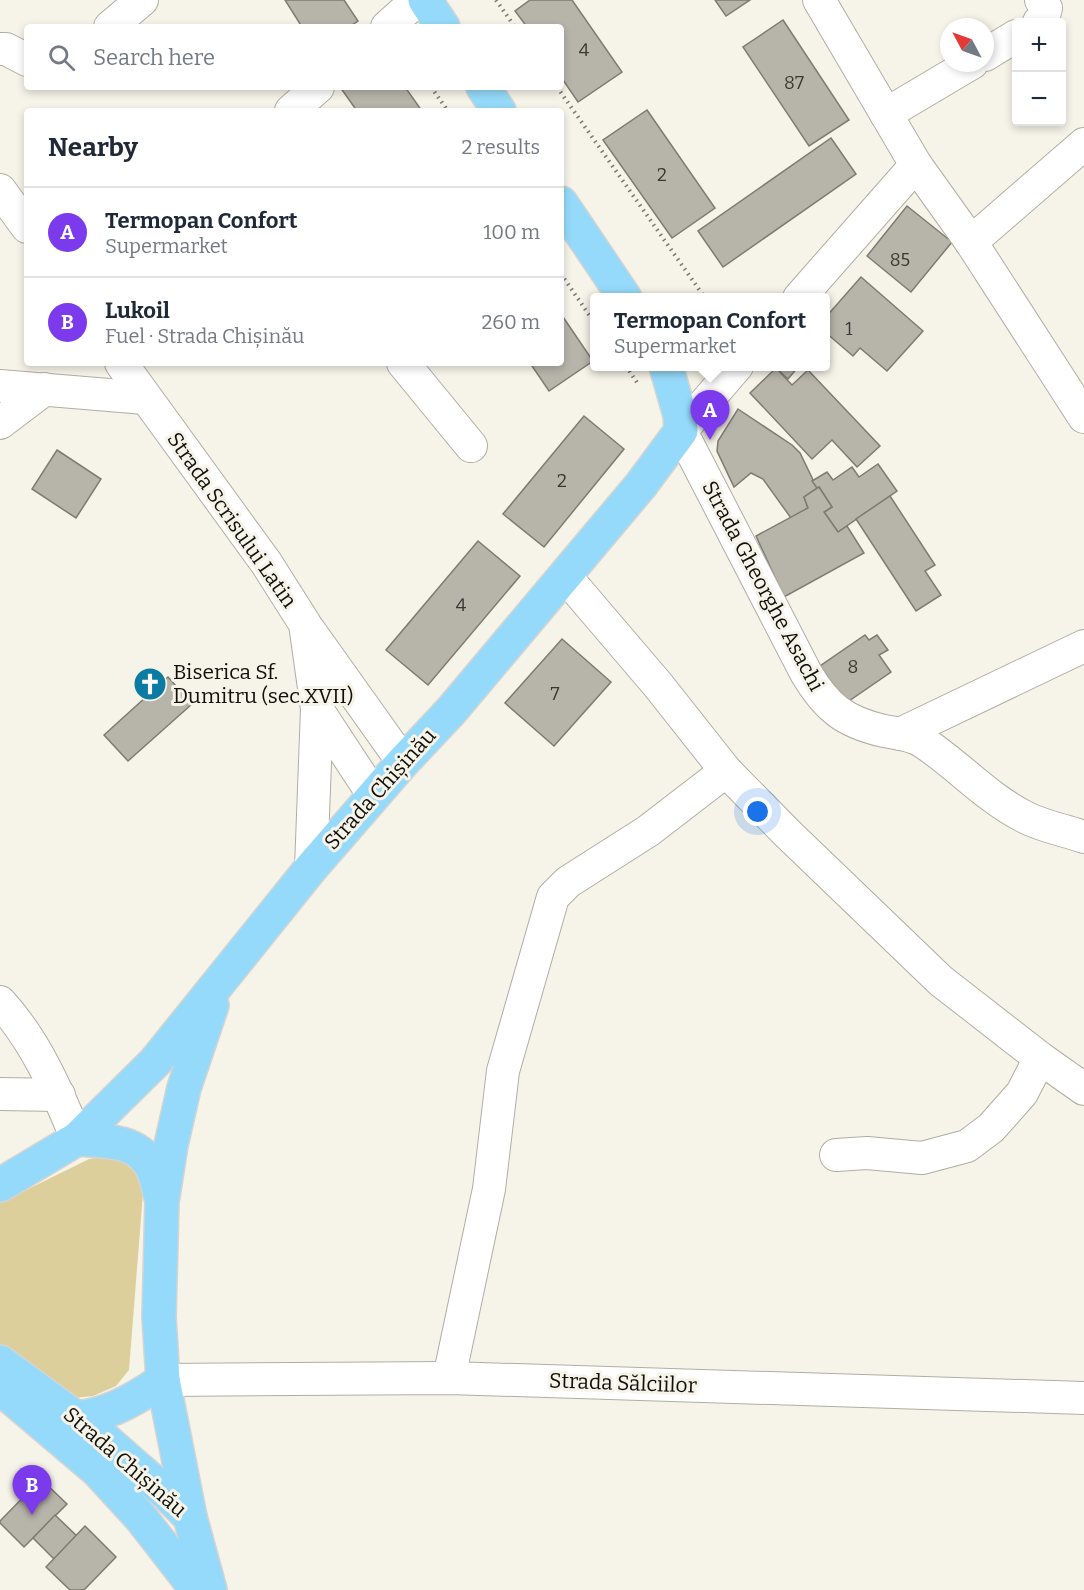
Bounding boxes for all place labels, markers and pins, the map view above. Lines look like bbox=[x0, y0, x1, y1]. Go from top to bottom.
pin: A bbox=[690, 390, 730, 440]
place label: Biserica Sf. Dumitru (sec.XVII) bbox=[173, 659, 353, 709]
church icon: Biserica Sf. Dumitru (sec.XVII) bbox=[132, 666, 168, 702]
pin: B bbox=[12, 1466, 51, 1515]

